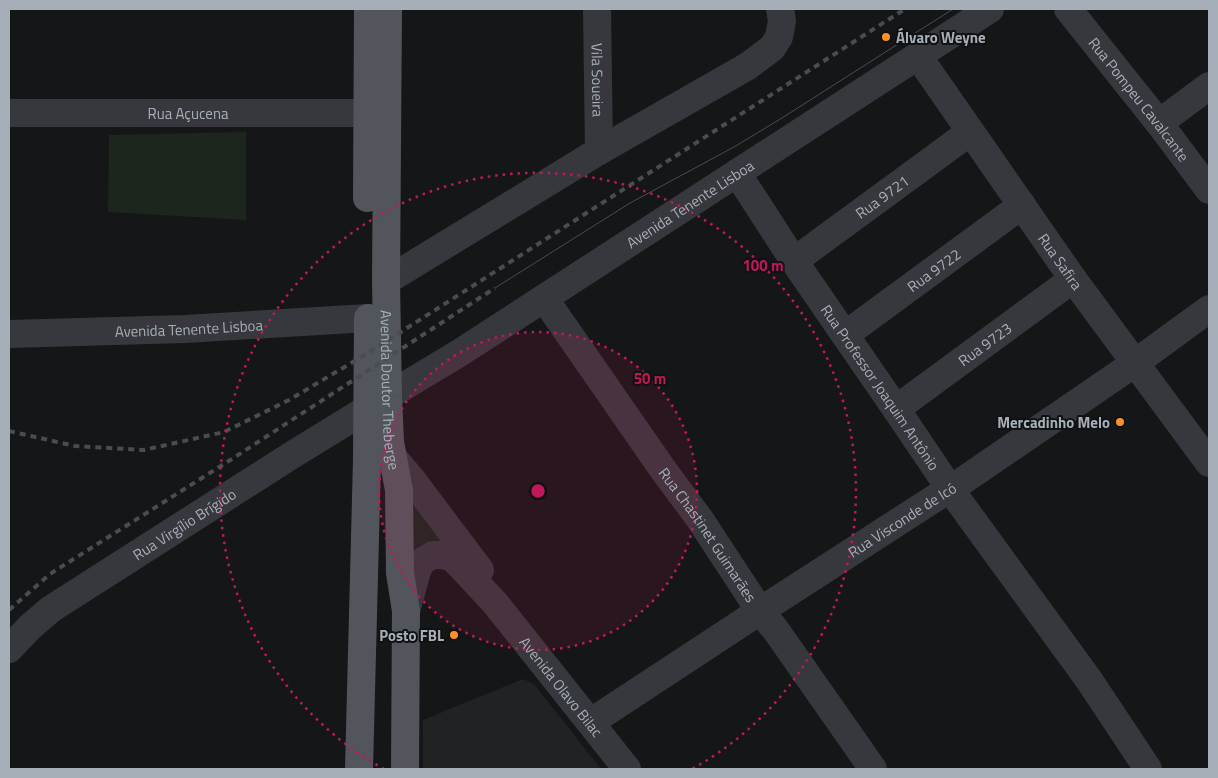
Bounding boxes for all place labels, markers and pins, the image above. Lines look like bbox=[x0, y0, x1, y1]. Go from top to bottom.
place label: Álvaro Weyne bbox=[896, 26, 986, 49]
marker: Álvaro Weyne bbox=[880, 31, 892, 43]
place label: Mercadinho Melo bbox=[997, 411, 1110, 434]
marker: Mercadinho Melo bbox=[1114, 416, 1126, 428]
centre of rings bbox=[529, 482, 547, 500]
place label: Posto FBL bbox=[379, 624, 444, 647]
marker: Posto FBL bbox=[448, 629, 460, 641]

